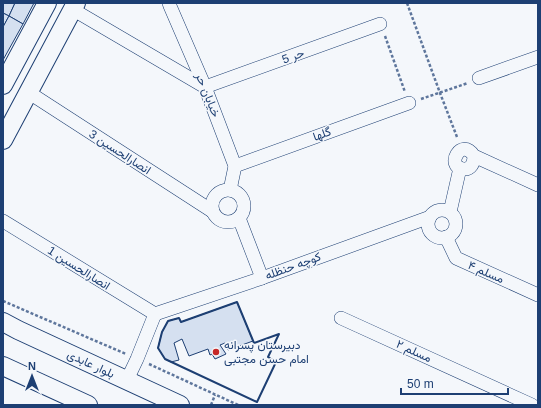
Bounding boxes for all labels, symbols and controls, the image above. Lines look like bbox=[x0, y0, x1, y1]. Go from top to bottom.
street label: حر 5 bbox=[280, 46, 306, 67]
street label: خیابان حر bbox=[192, 70, 223, 119]
street label: گلها bbox=[311, 124, 333, 145]
street label: انصارالحسین 3 bbox=[86, 127, 154, 178]
street label: انصارالحسین 1 bbox=[45, 243, 113, 294]
street label: کوچه حنظله bbox=[263, 249, 323, 284]
street label: مسلم ۴ bbox=[465, 258, 506, 287]
street label: مسلم ۲ bbox=[394, 337, 434, 366]
place label: دبیرستان پسرانه امام حسن مجتبی bbox=[224, 338, 309, 367]
street label: بلوار عابدی bbox=[65, 347, 117, 382]
marker: دبیرستان پسرانه امام حسن مجتبی bbox=[211, 347, 221, 357]
north arrow bbox=[12, 356, 52, 396]
text: N bbox=[28, 360, 36, 372]
scale bar bbox=[401, 370, 508, 396]
text: 50 m bbox=[407, 377, 434, 391]

